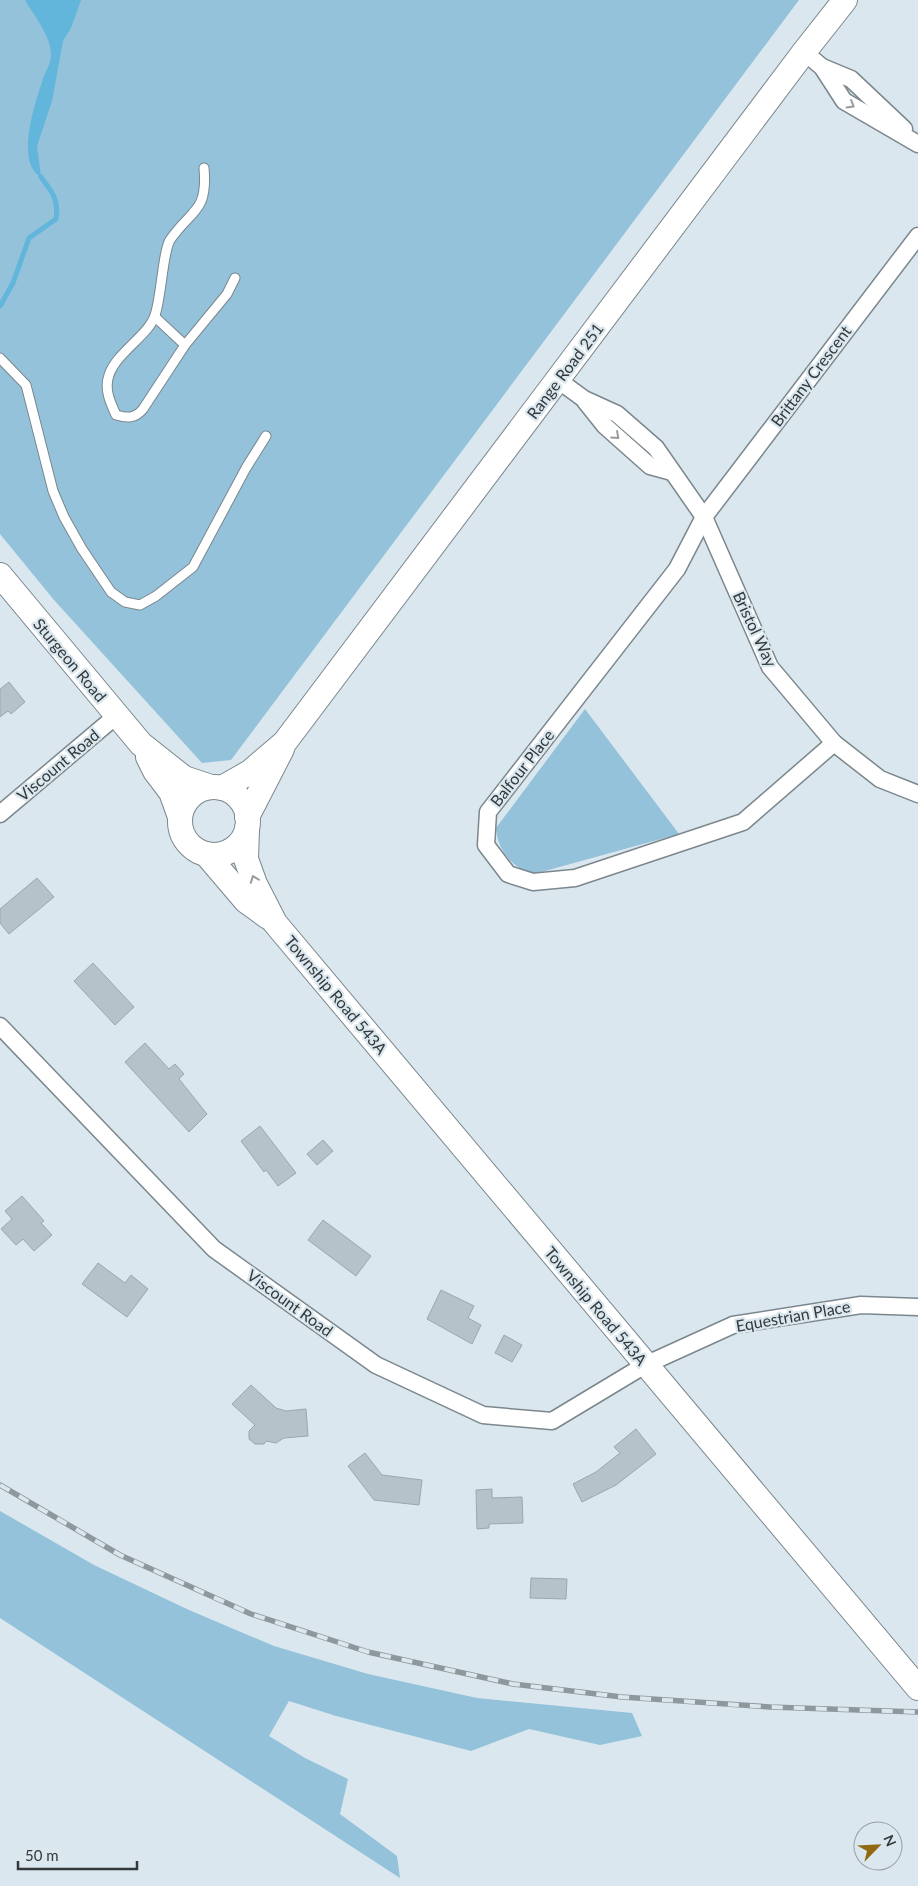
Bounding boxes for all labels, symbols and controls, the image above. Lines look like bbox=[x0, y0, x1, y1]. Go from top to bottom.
one-way arrow bbox=[845, 99, 854, 109]
street label: Range Road 251 bbox=[522, 319, 607, 422]
street label: Brittany Crescent bbox=[766, 321, 855, 430]
one-way arrow bbox=[610, 430, 619, 439]
street label: Bristol Way bbox=[730, 588, 781, 670]
street label: Sturgeon Road bbox=[30, 614, 111, 705]
street label: Viscount Road bbox=[13, 725, 103, 804]
street label: Balfour Place bbox=[486, 726, 557, 810]
one-way arrow bbox=[249, 875, 260, 884]
street label: Township Road 543A bbox=[281, 932, 392, 1058]
street label: Township Road 543A bbox=[541, 1243, 652, 1369]
street label: Viscount Road bbox=[244, 1265, 337, 1340]
street label: Equestrian Place bbox=[734, 1296, 852, 1335]
north arrow bbox=[853, 1821, 903, 1871]
text: N bbox=[880, 1832, 900, 1849]
scale bar bbox=[18, 1838, 136, 1870]
text: 50 m bbox=[25, 1846, 59, 1864]

